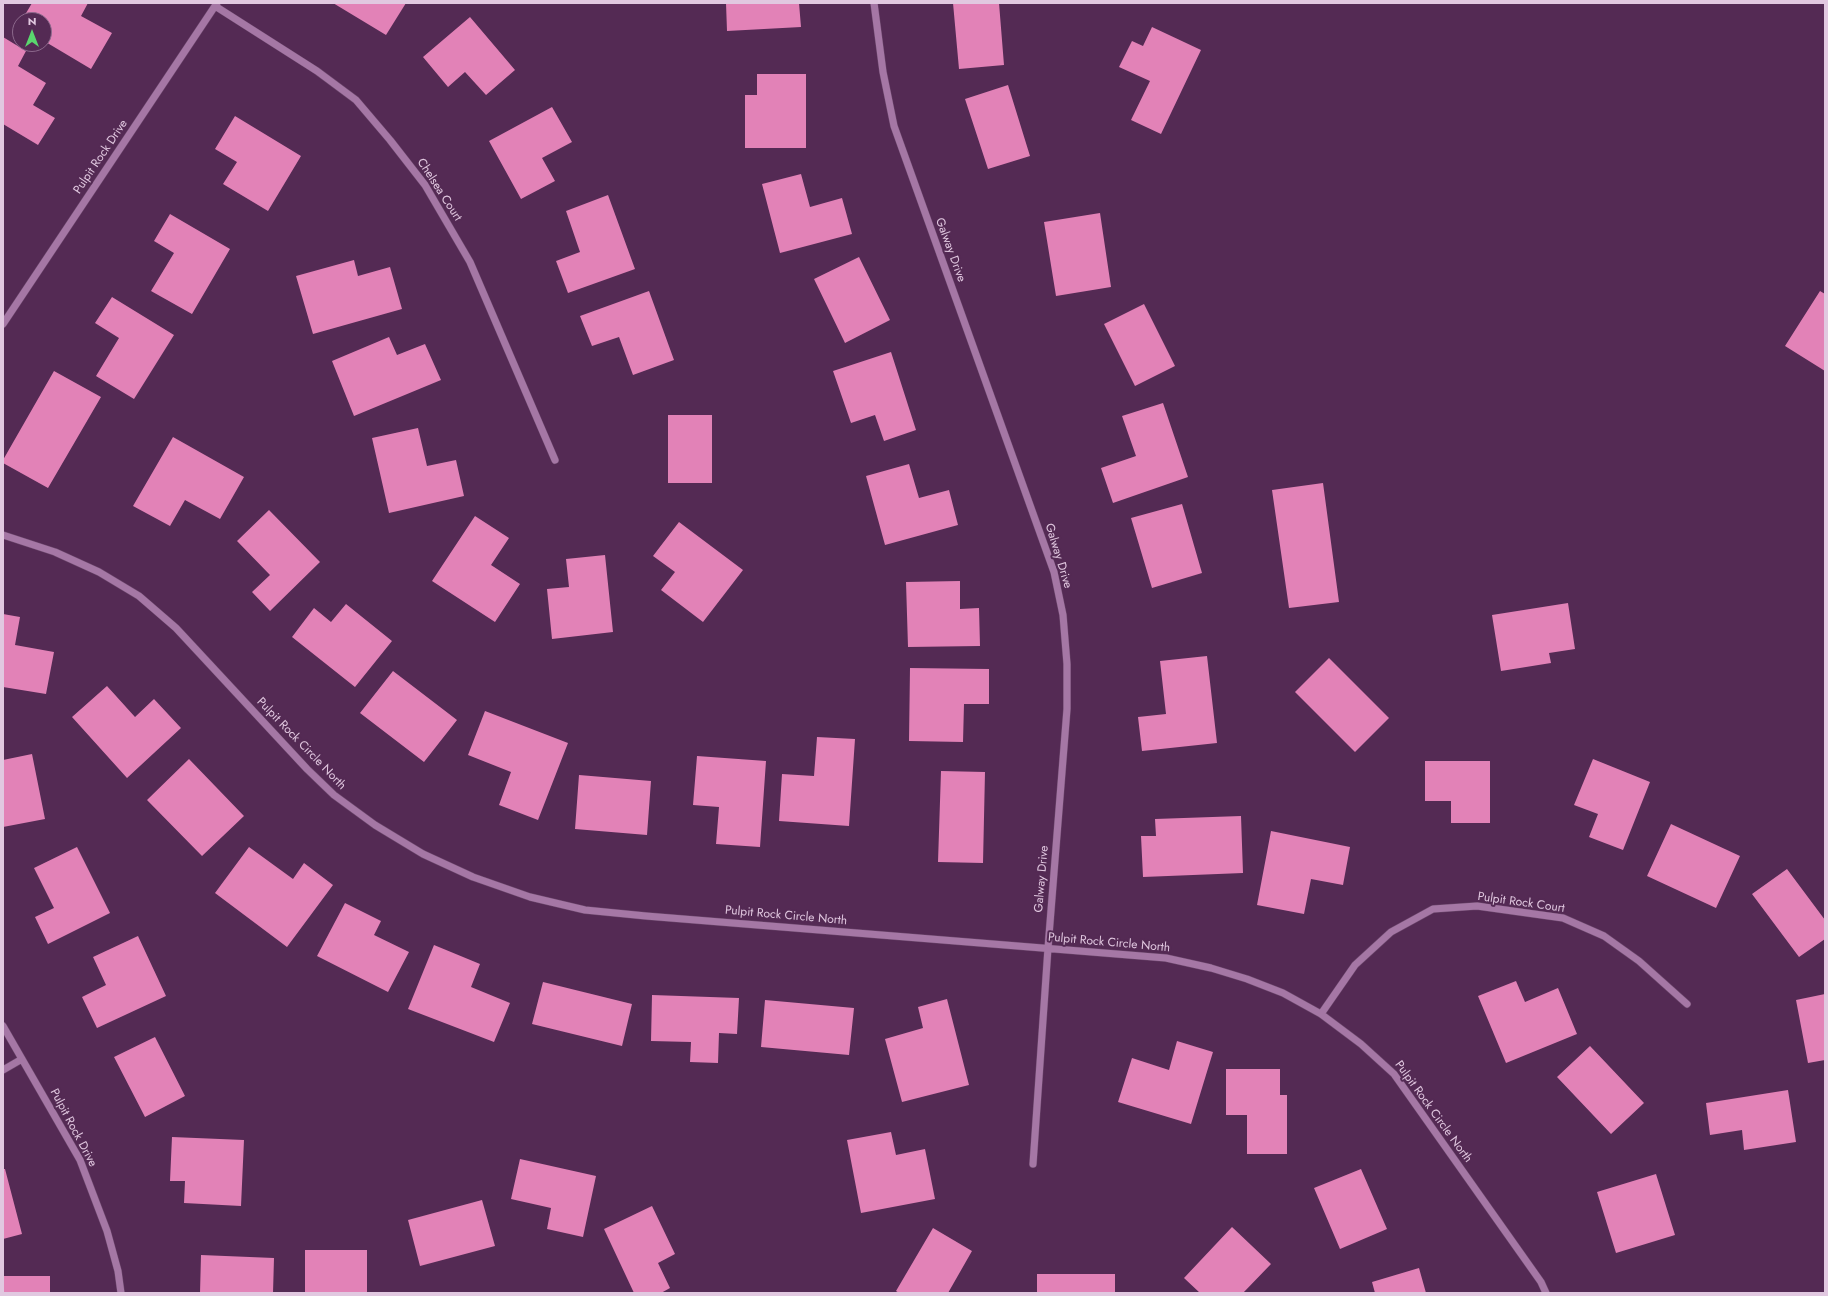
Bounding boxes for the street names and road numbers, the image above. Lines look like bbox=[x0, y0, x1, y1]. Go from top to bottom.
street label: Pulpit Rock Drive bbox=[71, 117, 131, 197]
street label: Chelsea Court bbox=[413, 156, 465, 224]
street label: Galway Drive bbox=[932, 216, 968, 284]
street label: Galway Drive bbox=[1041, 522, 1075, 590]
street label: Pulpit Rock Circle North bbox=[253, 695, 349, 793]
street label: Galway Drive bbox=[1032, 845, 1052, 913]
street label: Pulpit Rock Court bbox=[1477, 890, 1565, 916]
street label: Pulpit Rock Circle North bbox=[724, 903, 848, 929]
street label: Pulpit Rock Circle North bbox=[1047, 930, 1171, 956]
street label: Pulpit Rock Circle North bbox=[1391, 1058, 1475, 1166]
street label: Pulpit Rock Drive bbox=[46, 1086, 100, 1170]

